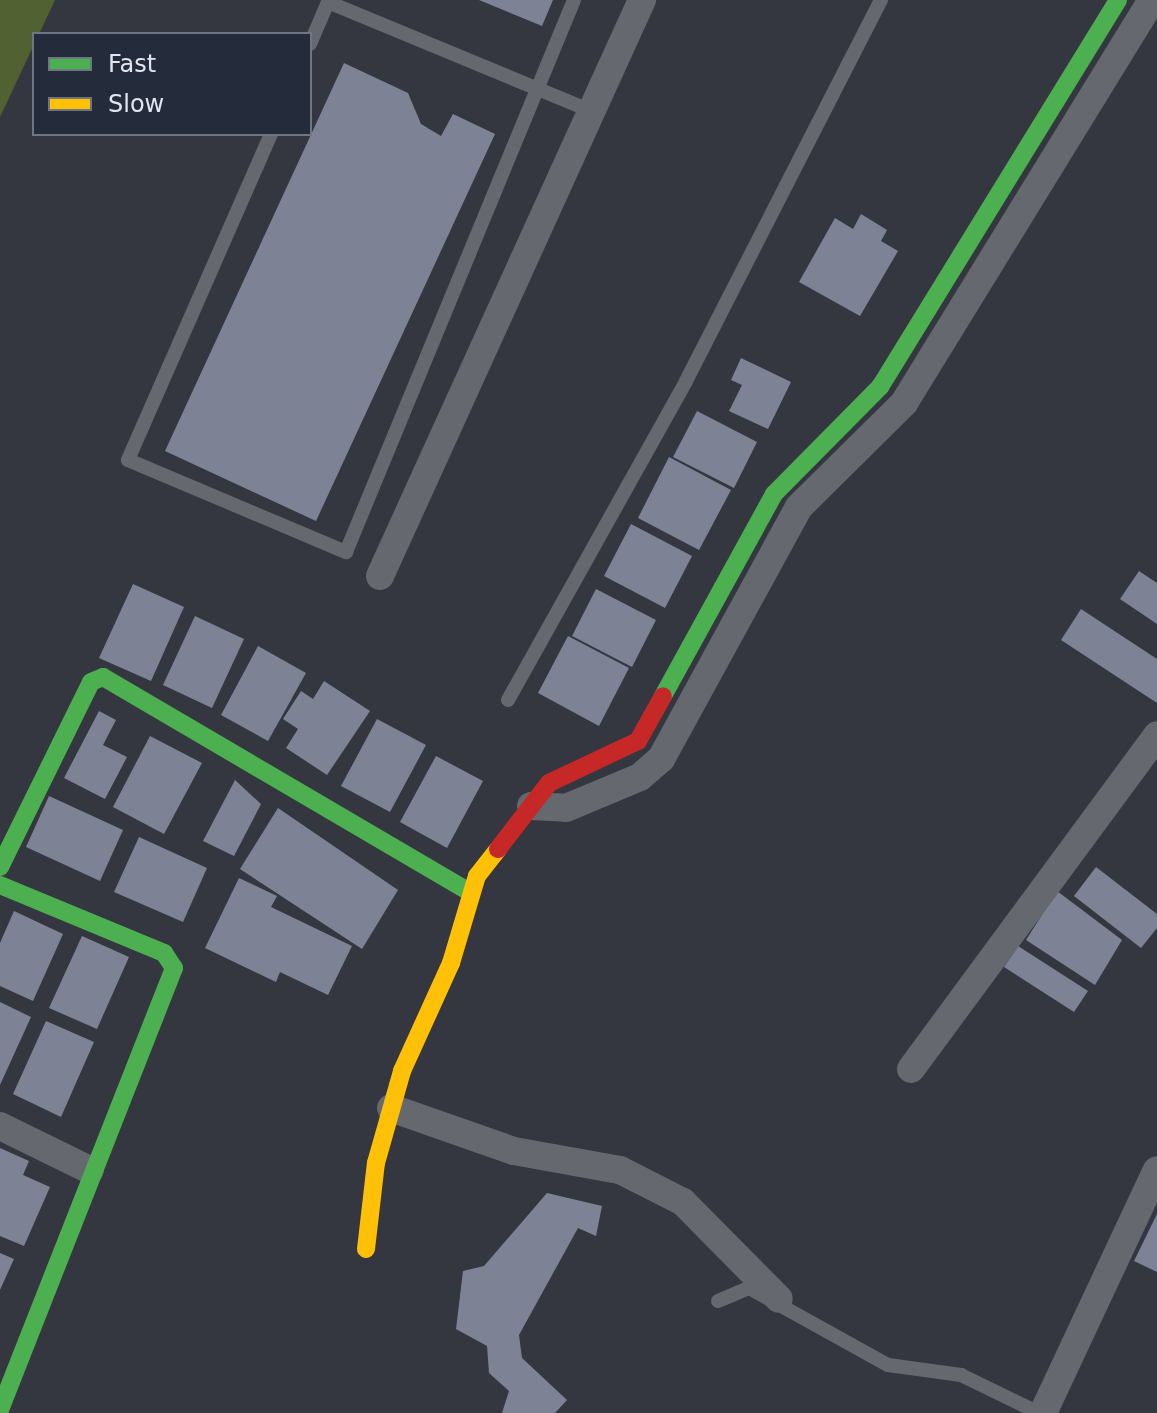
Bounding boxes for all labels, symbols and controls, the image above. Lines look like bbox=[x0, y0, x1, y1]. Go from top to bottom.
legend bbox=[32, 32, 312, 136]
text: Fast bbox=[108, 50, 156, 78]
text: Slow bbox=[108, 90, 164, 118]

